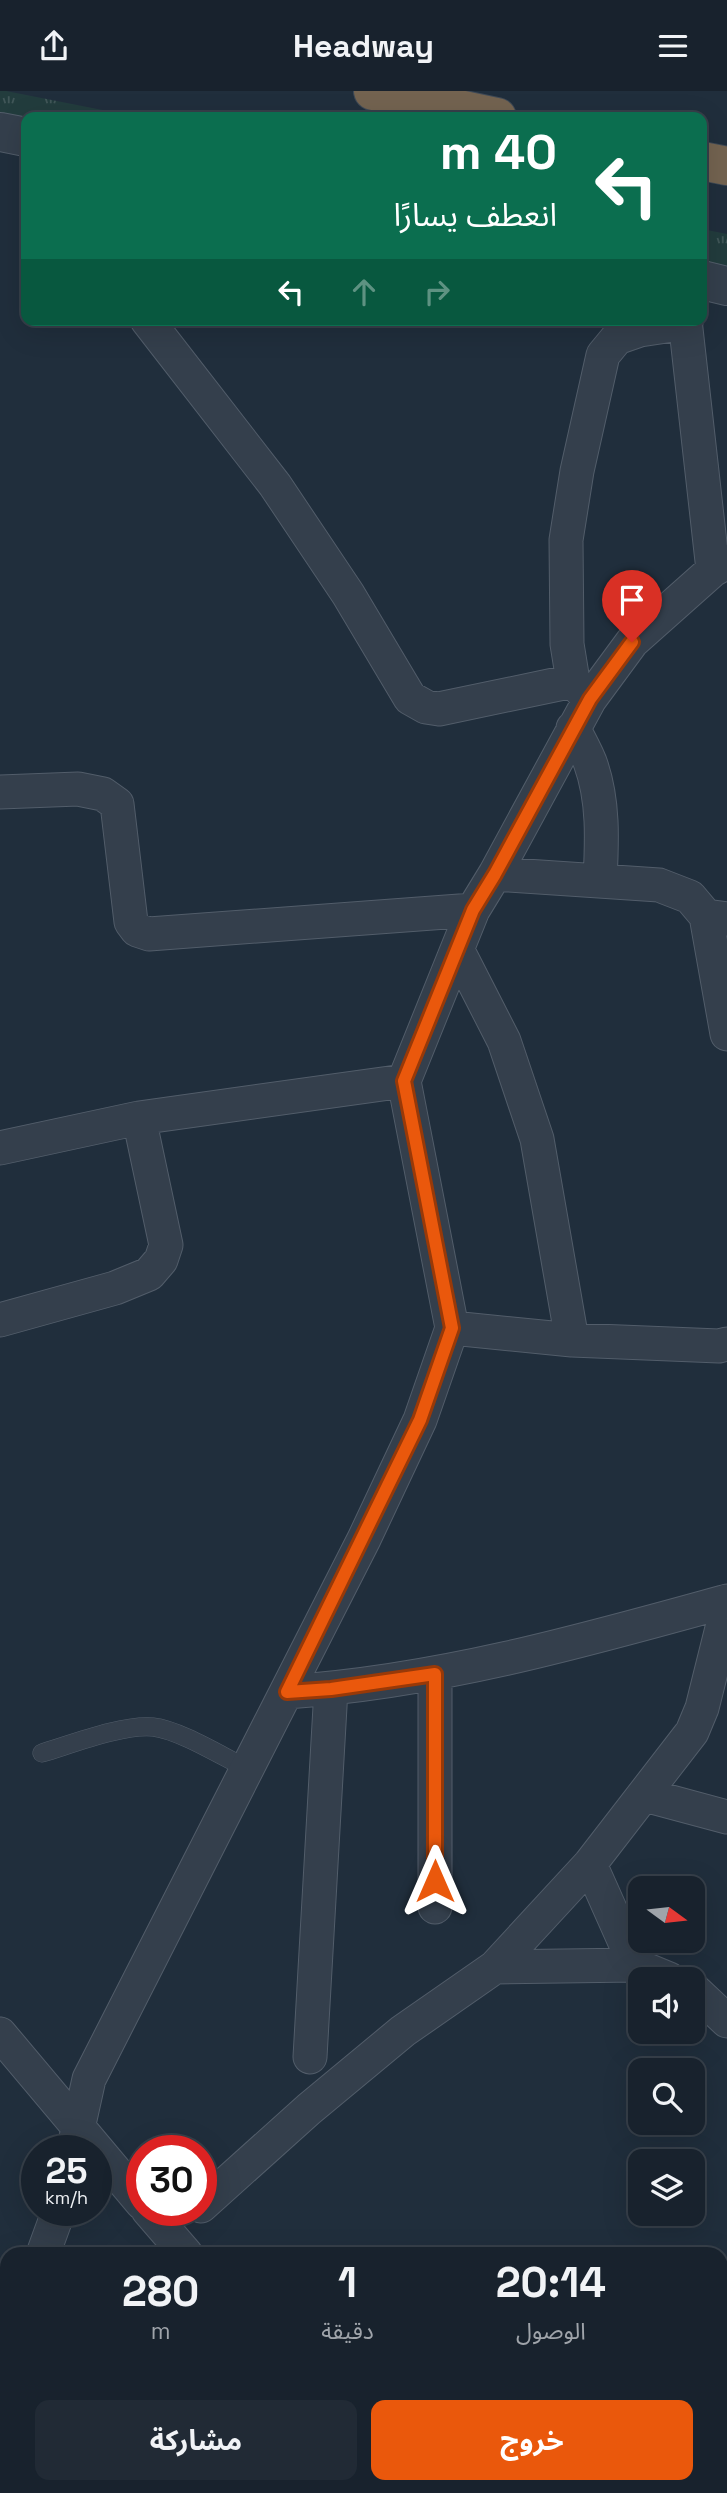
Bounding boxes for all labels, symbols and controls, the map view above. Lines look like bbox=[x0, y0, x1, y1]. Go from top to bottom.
text: Headway bbox=[293, 26, 434, 66]
icon: share bbox=[35, 27, 73, 65]
icon: menu bbox=[654, 27, 692, 65]
text: 40 m bbox=[440, 121, 557, 183]
icon: left bbox=[581, 140, 672, 231]
text: انعطف يسارًا bbox=[393, 195, 557, 235]
icon: left bbox=[272, 273, 310, 311]
icon: ahead bbox=[345, 273, 383, 311]
icon: right bbox=[418, 273, 456, 311]
pin bbox=[602, 570, 662, 642]
icon: arrive bbox=[613, 581, 651, 619]
position arrow bbox=[398, 1844, 472, 1918]
north arrow bbox=[628, 1876, 705, 1953]
map controls bbox=[628, 1876, 705, 2226]
button: sound bbox=[628, 1967, 705, 2044]
button: search bbox=[628, 2058, 705, 2135]
speed limit sign: 30 bbox=[126, 2135, 217, 2226]
text: 25 bbox=[46, 2149, 87, 2193]
button: layers bbox=[628, 2149, 705, 2226]
text: km/h bbox=[45, 2186, 88, 2209]
text: 1 bbox=[338, 2256, 357, 2309]
text: 20:14 bbox=[496, 2256, 606, 2309]
text: 280 bbox=[122, 2265, 199, 2318]
text: m bbox=[151, 2316, 171, 2346]
text: دقيقة bbox=[321, 2316, 374, 2346]
text: الوصول bbox=[516, 2316, 586, 2346]
button: مشاركة bbox=[35, 2400, 357, 2480]
button: خروج bbox=[371, 2400, 693, 2480]

